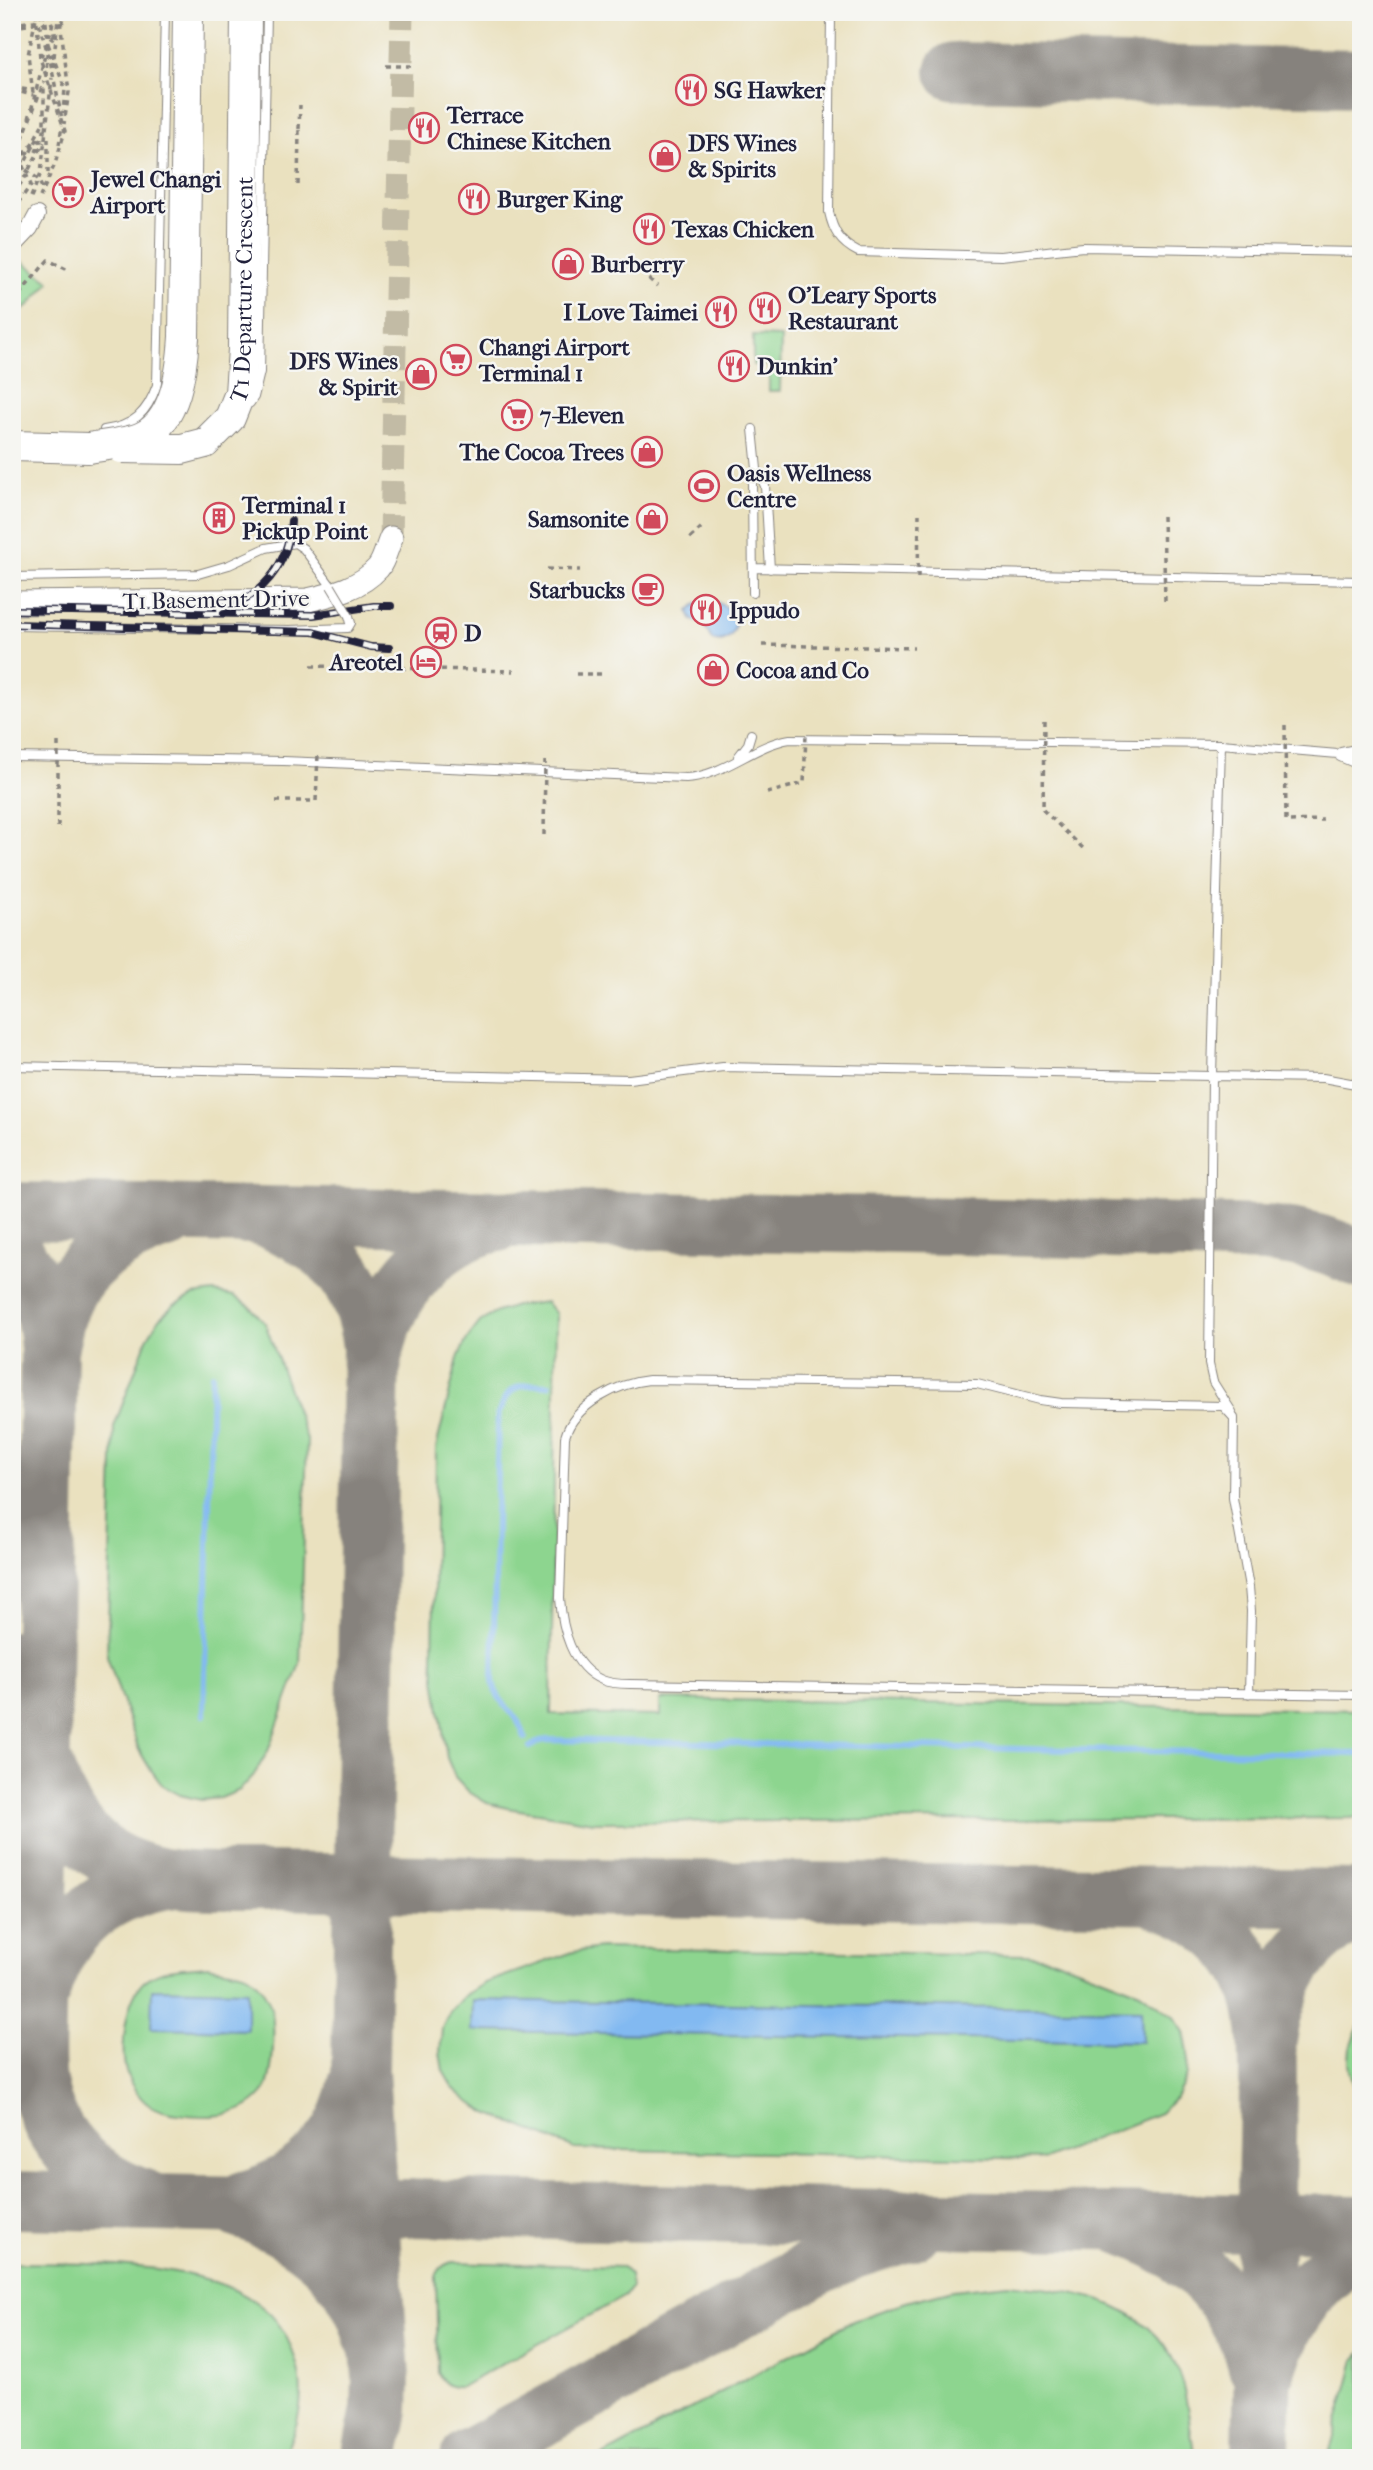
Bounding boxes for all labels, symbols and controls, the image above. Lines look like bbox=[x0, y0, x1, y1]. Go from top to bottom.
restaurant icon: SG Hawker bbox=[674, 73, 708, 107]
place label: SG Hawker bbox=[714, 77, 826, 104]
place label: Terrace Chinese Kitchen bbox=[446, 102, 611, 155]
restaurant icon: Terrace Chinese Kitchen bbox=[407, 111, 441, 145]
place label: DFS Wines & Spirits bbox=[688, 130, 797, 183]
shop icon: DFS Wines & Spirits bbox=[648, 139, 682, 173]
place label: Jewel Changi Airport bbox=[89, 166, 221, 219]
supermarket icon: Jewel Changi Airport bbox=[51, 175, 85, 209]
street label: T1 Departure Crescent bbox=[224, 176, 258, 407]
restaurant icon: Burger King bbox=[457, 182, 491, 216]
place label: Burger King bbox=[497, 186, 623, 213]
restaurant icon: Texas Chicken bbox=[632, 212, 666, 246]
place label: Texas Chicken bbox=[671, 216, 815, 243]
shop icon: Burberry bbox=[551, 247, 585, 281]
place label: Burberry bbox=[591, 251, 686, 278]
place label: O'Leary Sports Restaurant bbox=[788, 282, 937, 335]
restaurant icon: O'Leary Sports Restaurant bbox=[748, 291, 782, 325]
restaurant icon: I Love Taimei bbox=[704, 295, 738, 329]
place label: I Love Taimei bbox=[563, 299, 698, 326]
place label: Changi Airport Terminal 1 bbox=[478, 334, 631, 387]
supermarket icon: Changi Airport Terminal 1 bbox=[439, 343, 473, 377]
place label: DFS Wines & Spirit bbox=[289, 348, 399, 401]
restaurant icon: Dunkin' bbox=[717, 349, 751, 383]
place label: Dunkin' bbox=[757, 353, 838, 380]
shop icon: DFS Wines & Spirit bbox=[404, 357, 438, 391]
supermarket icon: 7-Eleven bbox=[500, 398, 534, 432]
place label: 7-Eleven bbox=[539, 402, 625, 429]
shop icon: The Cocoa Trees bbox=[630, 435, 664, 469]
place label: The Cocoa Trees bbox=[459, 439, 625, 466]
place label: Oasis Wellness Centre bbox=[727, 460, 872, 513]
sports icon: Oasis Wellness Centre bbox=[687, 469, 721, 503]
place label: Terminal 1 Pickup Point bbox=[241, 492, 369, 545]
building icon: Terminal 1 Pickup Point bbox=[202, 501, 236, 535]
shop icon: Samsonite bbox=[635, 502, 669, 536]
place label: Samsonite bbox=[528, 506, 630, 533]
cafe icon: Starbucks bbox=[631, 573, 665, 607]
place label: Starbucks bbox=[529, 577, 626, 604]
street label: T1 Basement Drive bbox=[122, 585, 310, 615]
restaurant icon: Ippudo bbox=[689, 593, 723, 627]
place label: Ippudo bbox=[729, 597, 800, 624]
station icon: D bbox=[424, 616, 458, 650]
place label: D bbox=[464, 620, 482, 647]
hotel icon: Areotel bbox=[409, 645, 443, 679]
place label: Areotel bbox=[328, 649, 404, 676]
shop icon: Cocoa and Co bbox=[696, 653, 730, 687]
place label: Cocoa and Co bbox=[736, 657, 869, 684]

